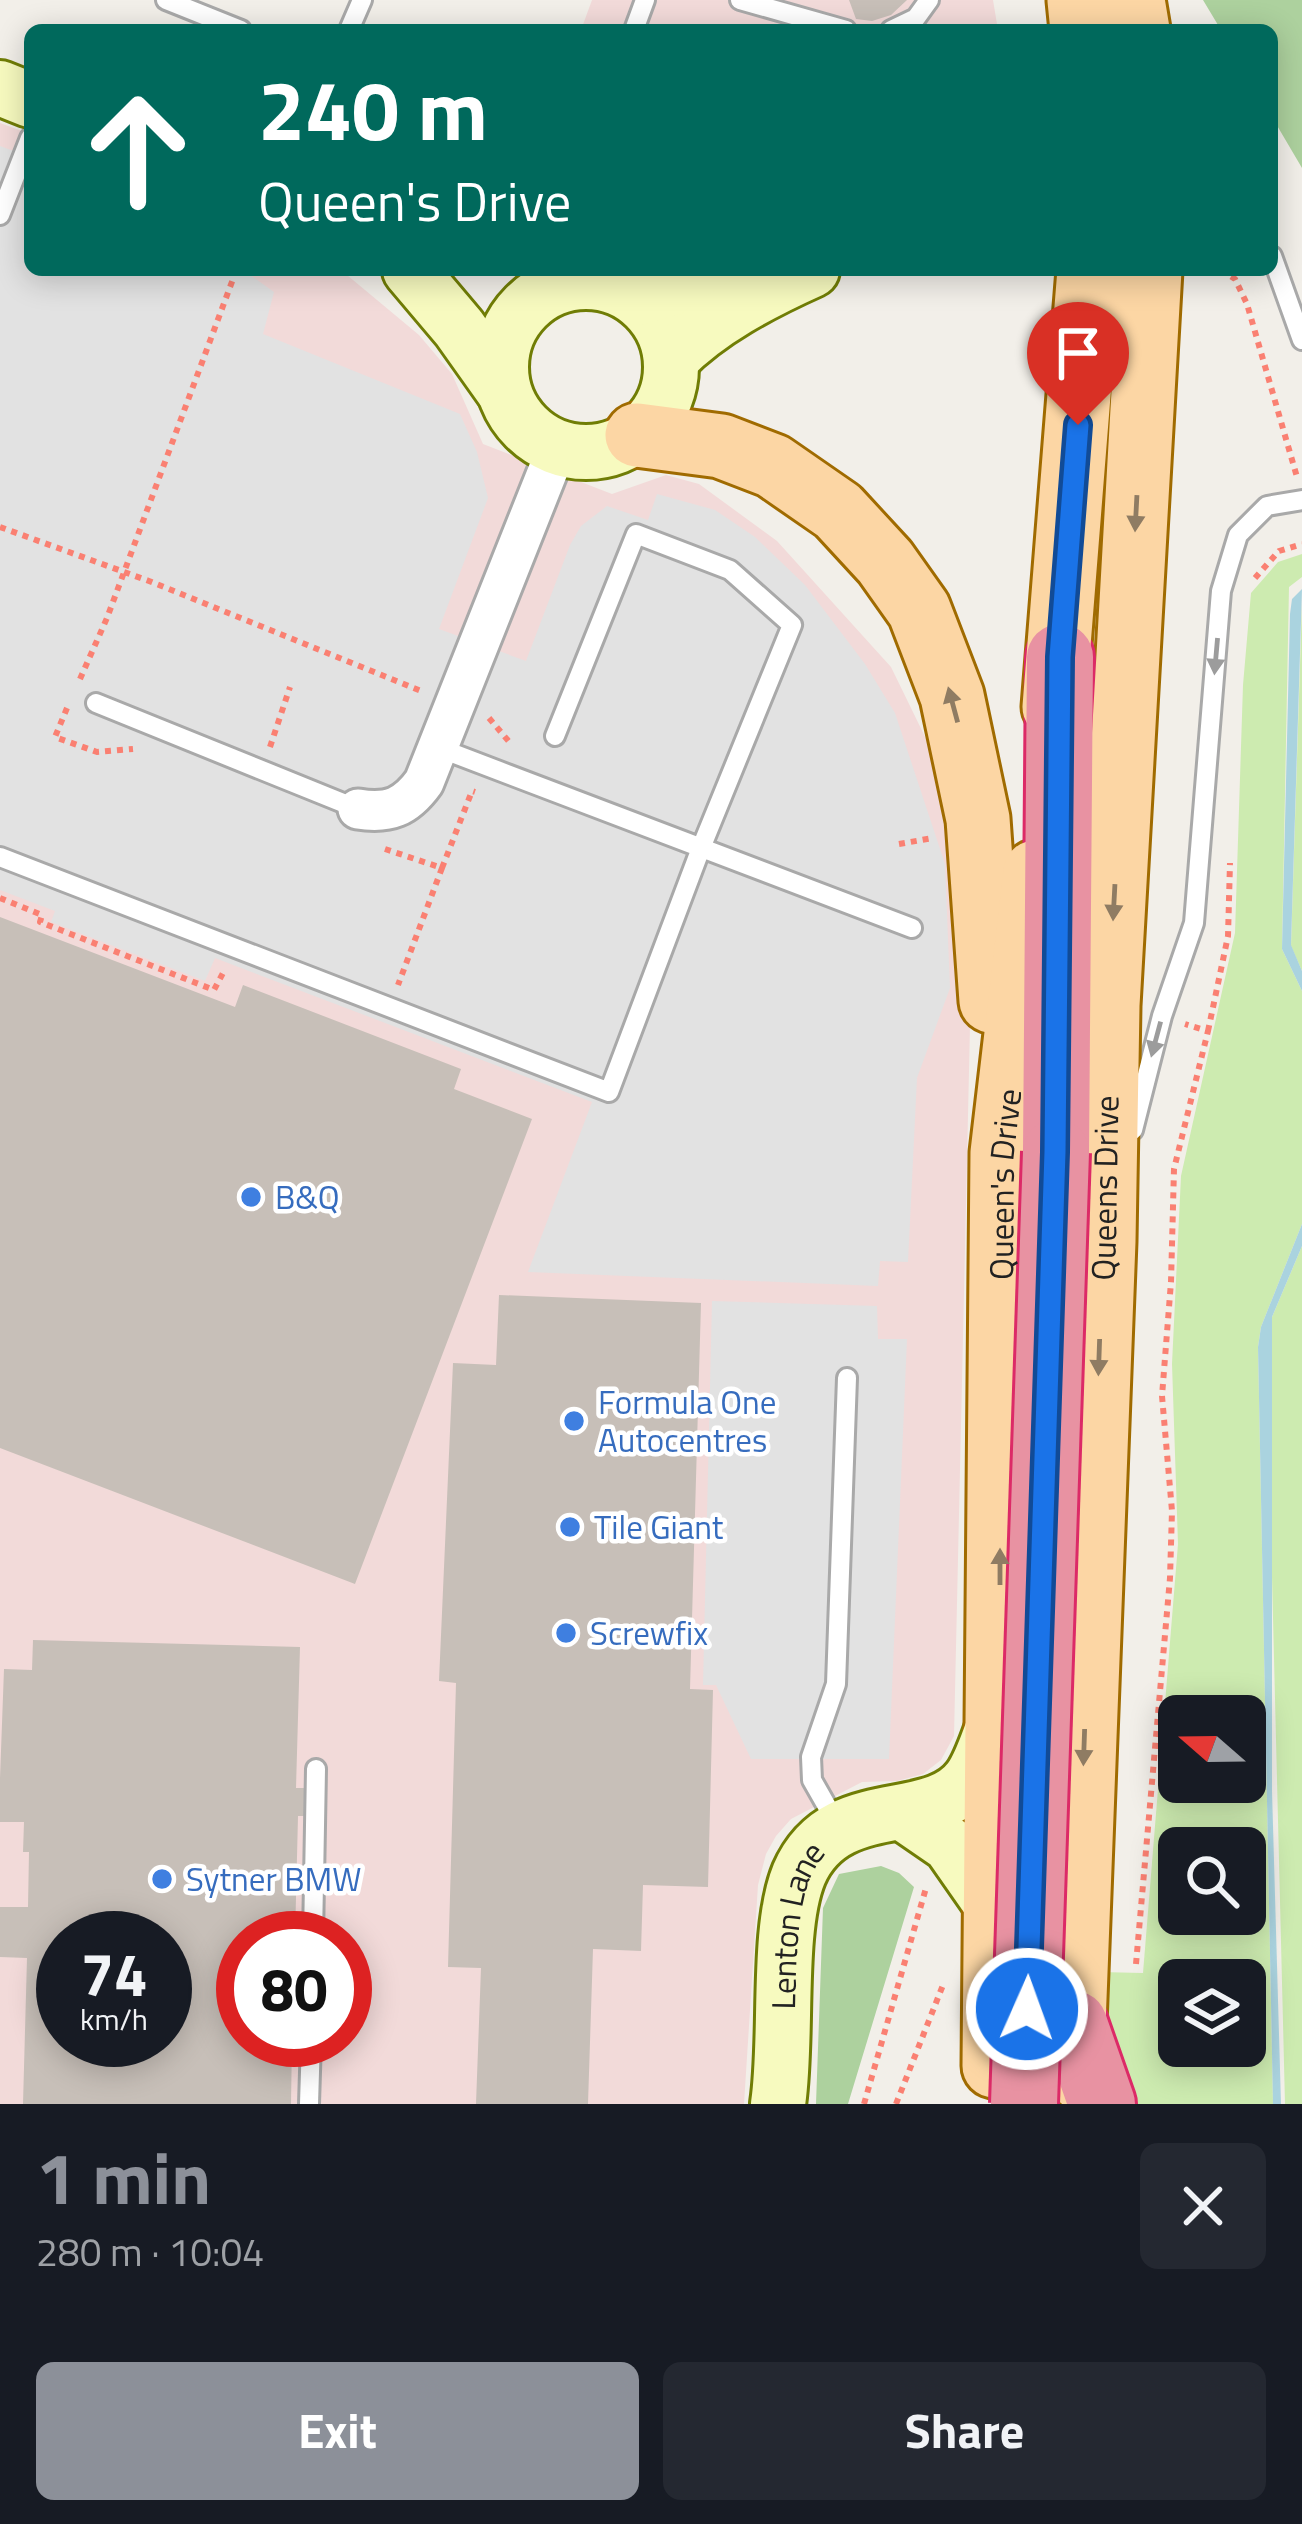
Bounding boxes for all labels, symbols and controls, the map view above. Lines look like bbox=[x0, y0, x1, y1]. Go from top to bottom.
text: 240 m bbox=[258, 45, 488, 173]
icon: ahead bbox=[60, 72, 216, 228]
text: Queen's Drive bbox=[258, 160, 571, 242]
pin bbox=[1027, 302, 1129, 425]
icon: arrive bbox=[1045, 320, 1111, 386]
one-way arrow bbox=[1126, 495, 1145, 533]
one-way arrow bbox=[1206, 638, 1225, 675]
one-way arrow bbox=[942, 686, 961, 723]
one-way arrow bbox=[1104, 884, 1123, 922]
one-way arrow bbox=[1146, 1021, 1165, 1058]
street label: Queen's Drive bbox=[976, 1086, 1034, 1280]
street label: Queens Drive bbox=[1078, 1095, 1131, 1281]
place label: B&Q bbox=[275, 1172, 340, 1222]
marker: B&Q bbox=[238, 1184, 264, 1210]
one-way arrow bbox=[1089, 1339, 1108, 1377]
place label: Formula One Autocentres bbox=[598, 1377, 776, 1465]
marker: Formula One Autocentres bbox=[561, 1408, 587, 1434]
place label: Tile Giant bbox=[594, 1502, 724, 1552]
marker: Tile Giant bbox=[557, 1514, 583, 1540]
one-way arrow bbox=[990, 1547, 1010, 1585]
place label: Screwfix bbox=[590, 1608, 708, 1658]
marker: Screwfix bbox=[553, 1620, 579, 1646]
north arrow bbox=[1158, 1695, 1266, 1803]
map controls bbox=[1158, 1695, 1266, 2067]
one-way arrow bbox=[1074, 1729, 1093, 1767]
button: search bbox=[1158, 1827, 1266, 1935]
street label: Lenton Lane bbox=[758, 1830, 837, 2010]
place label: Sytner BMW bbox=[186, 1854, 361, 1904]
marker: Sytner BMW bbox=[149, 1866, 175, 1892]
speed limit sign: 80 bbox=[216, 1911, 372, 2067]
text: 74 bbox=[80, 1928, 148, 2019]
position arrow bbox=[964, 1946, 1090, 2072]
button: layers bbox=[1158, 1959, 1266, 2067]
text: km/h bbox=[80, 1996, 148, 2042]
text: 1 min bbox=[36, 2122, 211, 2232]
button: close bbox=[1140, 2143, 1266, 2269]
text: 280 m · 10:04 bbox=[36, 2222, 264, 2281]
button: Exit bbox=[36, 2362, 639, 2500]
button: Share bbox=[663, 2362, 1266, 2500]

